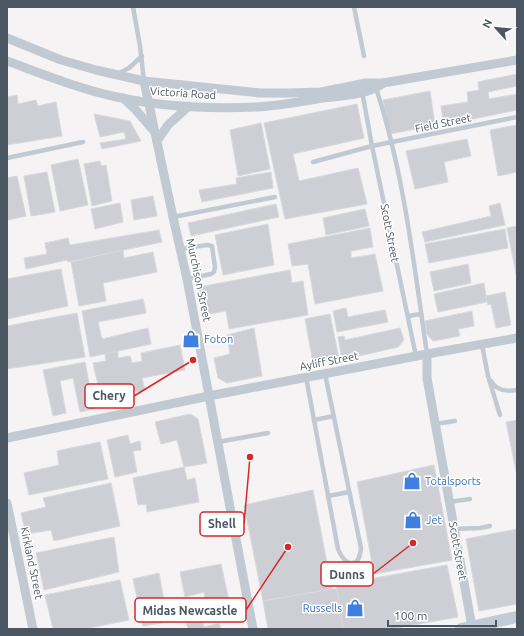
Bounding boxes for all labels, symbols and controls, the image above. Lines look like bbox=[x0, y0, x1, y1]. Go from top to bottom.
north arrow bbox=[476, 8, 516, 48]
text: N bbox=[480, 17, 494, 30]
street label: Victoria Road bbox=[150, 85, 216, 101]
street label: Field Street bbox=[414, 111, 473, 135]
street label: Scott Street bbox=[378, 203, 402, 264]
street label: Murchison Street bbox=[184, 237, 214, 323]
shop icon: Foton bbox=[181, 329, 201, 349]
place label: Foton bbox=[204, 333, 233, 345]
street label: Ayliff Street bbox=[299, 349, 360, 373]
callout: Chery bbox=[85, 384, 134, 408]
text: Chery bbox=[92, 389, 126, 402]
shop icon: Totalsports bbox=[402, 471, 422, 491]
place label: Totalsports bbox=[425, 475, 481, 487]
shop icon: Jet bbox=[403, 510, 423, 530]
callout: Shell bbox=[200, 512, 244, 536]
place label: Jet bbox=[426, 514, 442, 526]
text: Shell bbox=[208, 517, 236, 530]
street label: Scott Street bbox=[447, 521, 469, 582]
street label: Kirkland Street bbox=[18, 526, 46, 601]
callout: Dunns bbox=[321, 562, 373, 586]
text: Dunns bbox=[329, 568, 365, 581]
callout: Midas Newcastle bbox=[135, 598, 246, 622]
shop icon: Russells bbox=[345, 598, 365, 618]
place label: Russells bbox=[303, 602, 342, 614]
scale bar bbox=[388, 602, 496, 628]
text: Midas Newcastle bbox=[143, 604, 238, 617]
text: 100 m bbox=[394, 609, 427, 622]

